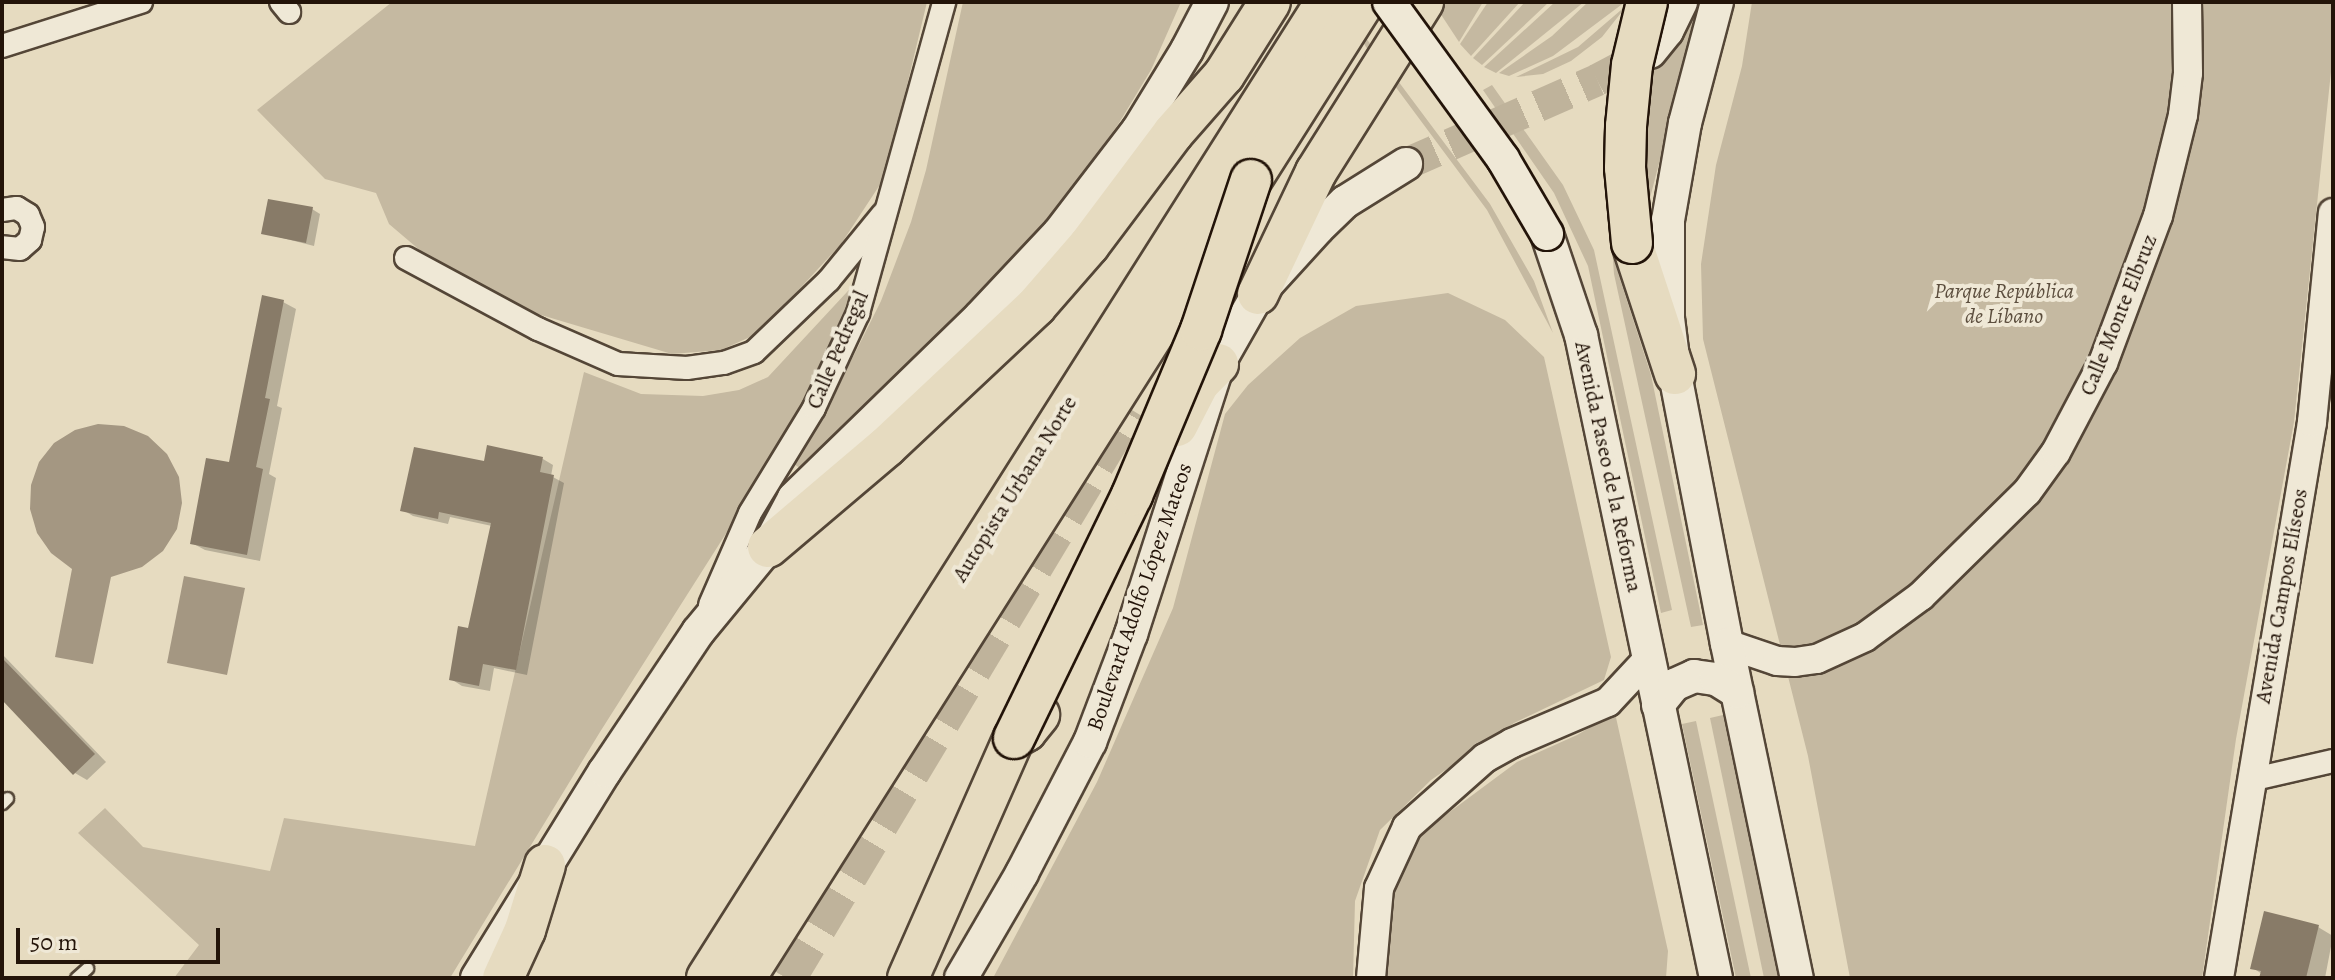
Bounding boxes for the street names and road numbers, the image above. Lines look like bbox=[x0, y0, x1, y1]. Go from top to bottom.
street label: Calle Monte Elbruz bbox=[2075, 230, 2163, 400]
street label: Calle Pedregal bbox=[801, 287, 875, 413]
street label: Avenida Paseo de la Reforma bbox=[1568, 339, 1648, 595]
street label: Autopista Urbana Norte bbox=[947, 391, 1083, 587]
street label: Boulevard Adolfo López Mateos bbox=[1082, 460, 1198, 734]
street label: Avenida Campos Elíseos bbox=[2250, 487, 2314, 705]

